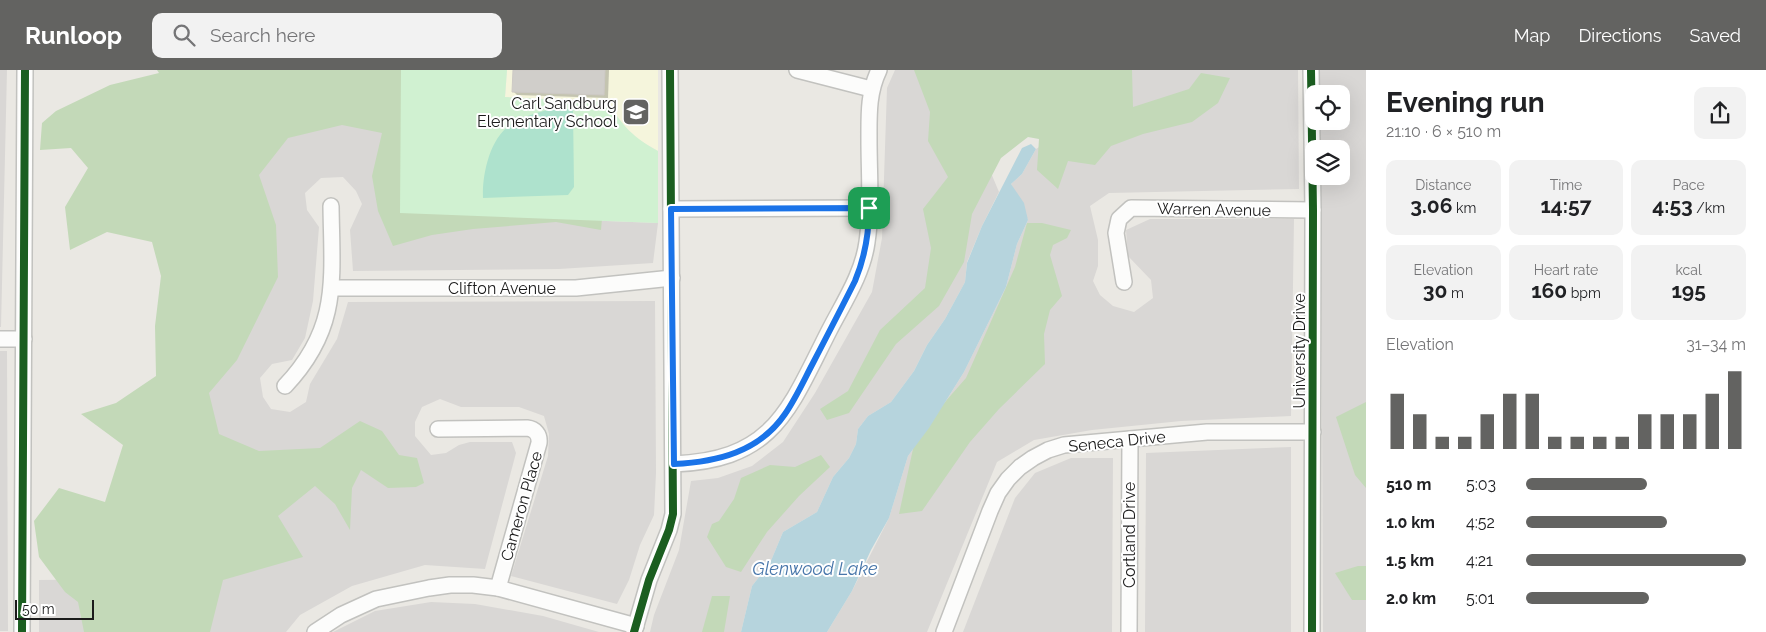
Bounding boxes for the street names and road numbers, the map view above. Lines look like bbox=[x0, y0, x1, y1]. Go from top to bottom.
street label: Warren Avenue bbox=[1157, 199, 1271, 220]
street label: Clifton Avenue bbox=[448, 279, 556, 298]
street label: University Drive bbox=[1290, 293, 1309, 409]
street label: Seneca Drive bbox=[1068, 427, 1167, 456]
street label: Cameron Place bbox=[497, 449, 546, 563]
street label: Cortland Drive bbox=[1120, 482, 1139, 588]

